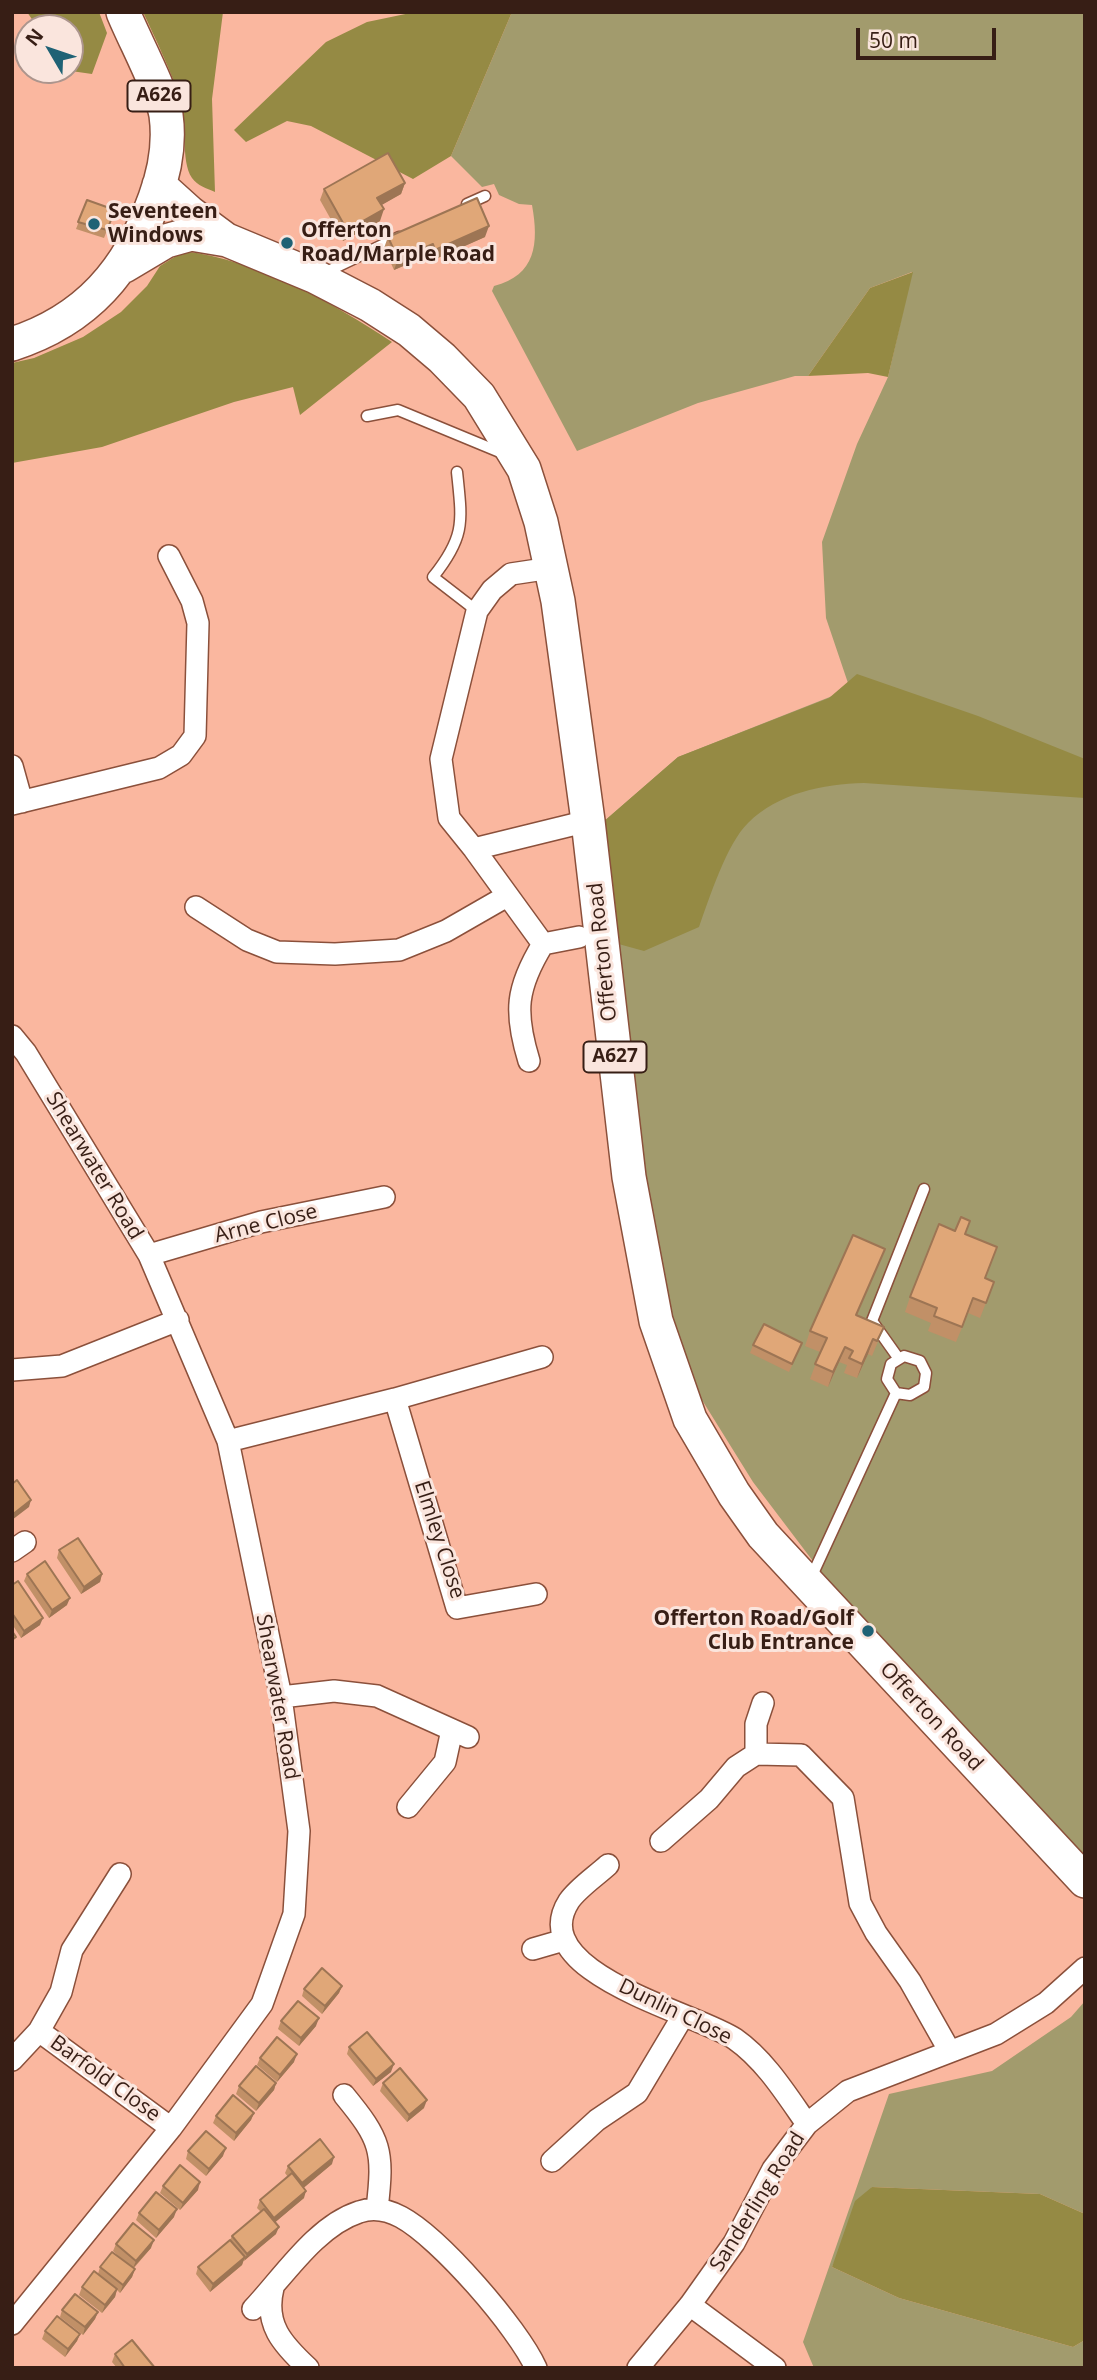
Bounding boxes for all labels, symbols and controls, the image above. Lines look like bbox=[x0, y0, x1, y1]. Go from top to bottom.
north arrow bbox=[14, 14, 84, 84]
scale bar bbox=[859, 14, 999, 58]
text: N bbox=[19, 23, 49, 51]
text: 50 m bbox=[869, 26, 918, 54]
road number: A626 bbox=[128, 80, 190, 111]
place label: Seventeen Windows bbox=[108, 199, 218, 249]
marker: Seventeen Windows bbox=[86, 216, 102, 232]
place label: Offerton Road/Marple Road bbox=[301, 218, 495, 268]
marker: Offerton Road/Marple Road bbox=[279, 235, 295, 251]
street label: Offerton Road bbox=[583, 881, 623, 1023]
road number: A627 bbox=[584, 1042, 646, 1072]
street label: Shearwater Road bbox=[40, 1088, 148, 1244]
street label: Arne Close bbox=[212, 1199, 320, 1249]
street label: Elmley Close bbox=[408, 1478, 470, 1602]
place label: Offerton Road/Golf Club Entrance bbox=[653, 1606, 854, 1656]
street label: Shearwater Road bbox=[250, 1612, 304, 1782]
marker: Offerton Road/Golf Club Entrance bbox=[860, 1623, 876, 1639]
street label: Offerton Road bbox=[874, 1657, 988, 1777]
street label: Dunlin Close bbox=[614, 1974, 736, 2050]
street label: Barfold Close bbox=[45, 2031, 165, 2127]
street label: Sanderling Road bbox=[705, 2128, 811, 2276]

